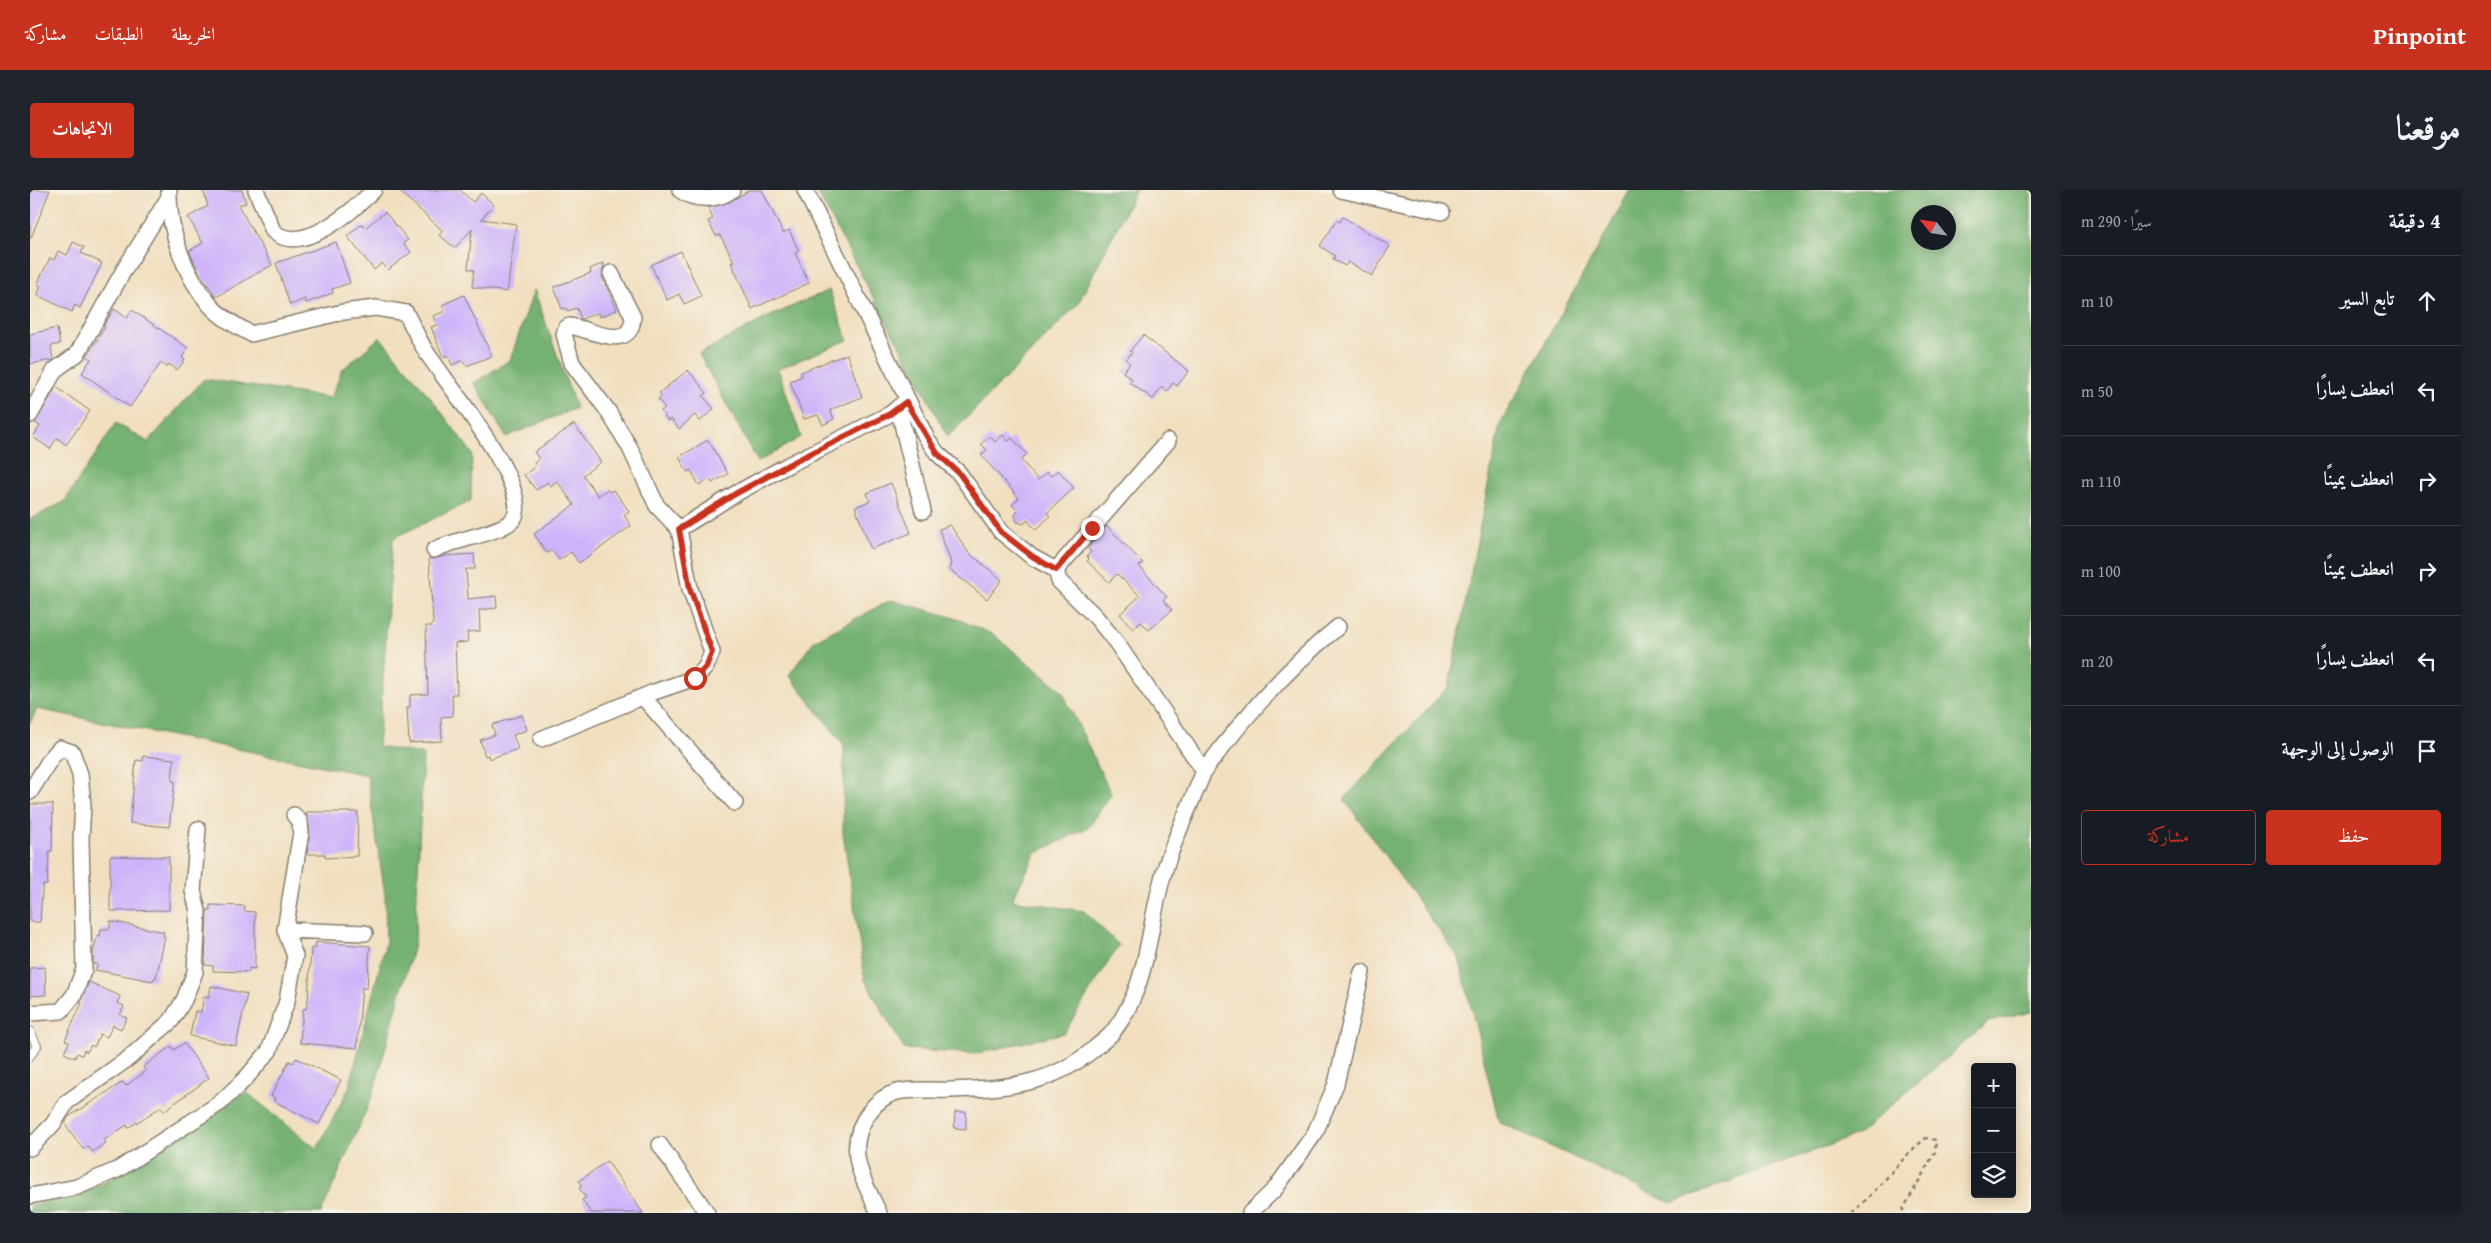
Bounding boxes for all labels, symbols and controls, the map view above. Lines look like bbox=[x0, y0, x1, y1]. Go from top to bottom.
text: Pinpoint bbox=[2373, 18, 2466, 53]
text: مشاركة bbox=[25, 20, 66, 47]
text: الطبقات bbox=[94, 20, 143, 47]
text: الخريطة bbox=[171, 20, 215, 47]
text: موقعنا bbox=[2396, 101, 2461, 152]
button: الاتجاهات bbox=[30, 103, 134, 158]
north arrow bbox=[1911, 205, 1956, 250]
text: 4 دقيقة bbox=[2389, 205, 2441, 236]
text: سيرًا · 290 m bbox=[2081, 209, 2152, 233]
text: تابع السير bbox=[2340, 284, 2394, 312]
icon: ahead bbox=[2413, 287, 2441, 315]
text: 10 m bbox=[2081, 289, 2113, 313]
text: انعطف يسارًا bbox=[2316, 374, 2394, 402]
icon: left bbox=[2413, 377, 2441, 405]
text: 50 m bbox=[2081, 379, 2113, 403]
text: انعطف يمينًا bbox=[2324, 464, 2394, 492]
icon: right bbox=[2413, 467, 2441, 495]
text: 110 m bbox=[2081, 469, 2121, 493]
route end bbox=[1081, 517, 1104, 540]
text: انعطف يمينًا bbox=[2324, 554, 2394, 582]
icon: right bbox=[2413, 557, 2441, 585]
text: 100 m bbox=[2081, 559, 2121, 583]
text: انعطف يسارًا bbox=[2316, 644, 2394, 672]
icon: left bbox=[2413, 647, 2441, 675]
text: 20 m bbox=[2081, 649, 2113, 673]
route start bbox=[684, 667, 707, 690]
text: الوصول إلى الوجهة bbox=[2282, 734, 2394, 762]
icon: arrive bbox=[2413, 737, 2441, 765]
button: مشاركة bbox=[2081, 810, 2256, 865]
button: حفظ bbox=[2266, 810, 2441, 865]
map controls bbox=[1971, 1063, 2016, 1198]
button: + bbox=[1971, 1063, 2016, 1108]
button: − bbox=[1971, 1108, 2016, 1153]
button: layers bbox=[1971, 1153, 2016, 1198]

